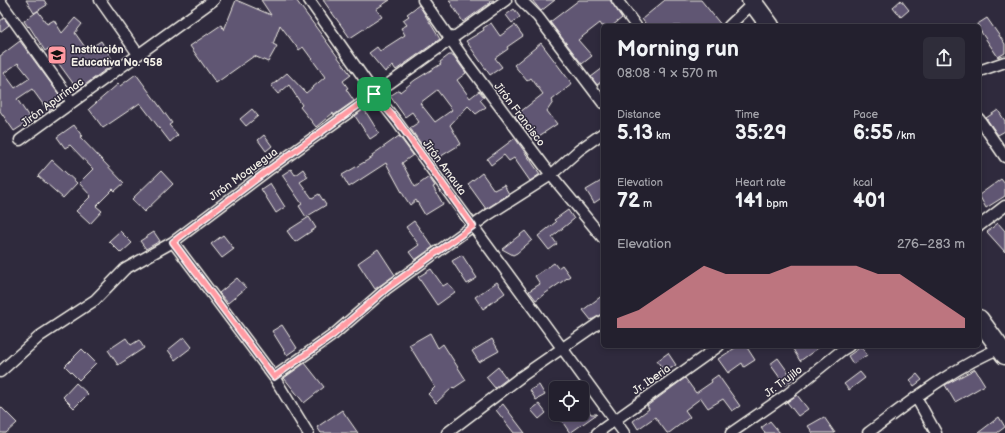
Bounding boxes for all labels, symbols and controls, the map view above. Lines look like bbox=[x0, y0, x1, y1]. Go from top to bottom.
text: Morning run bbox=[617, 36, 739, 63]
button: share bbox=[923, 37, 965, 79]
place label: Institución Educativa No. 958 bbox=[71, 43, 163, 69]
school or university icon: Institución Educativa No. 958 bbox=[46, 44, 68, 66]
text: 08:08 · 9 × 570 m bbox=[617, 65, 717, 81]
street label: Jirón Apurímac bbox=[18, 75, 86, 130]
pin bbox=[357, 77, 391, 111]
street label: Jirón Francisco bbox=[491, 80, 548, 149]
icon: arrive bbox=[363, 83, 385, 105]
text: Distance bbox=[617, 108, 661, 121]
text: Time bbox=[735, 108, 759, 121]
text: Pace bbox=[853, 108, 878, 121]
text: 5.13 bbox=[617, 121, 653, 145]
text: 35:29 bbox=[735, 121, 787, 145]
text: 6:55 bbox=[853, 121, 893, 145]
text: km bbox=[653, 129, 671, 142]
text: /km bbox=[893, 129, 915, 142]
street label: Jirón Amauta bbox=[420, 137, 469, 197]
street label: Jirón Moquegua bbox=[207, 145, 280, 204]
text: Elevation bbox=[617, 176, 663, 189]
text: Heart rate bbox=[735, 176, 786, 189]
text: kcal bbox=[853, 176, 873, 189]
text: 72 bbox=[617, 189, 640, 213]
text: 141 bbox=[735, 189, 763, 213]
text: 401 bbox=[853, 189, 886, 213]
text: m bbox=[640, 197, 652, 210]
text: bpm bbox=[763, 197, 788, 210]
text: Elevation bbox=[617, 236, 671, 252]
text: 276–283 m bbox=[897, 236, 965, 252]
street label: Jr. Iberia bbox=[630, 362, 673, 397]
street label: Jr. Trujilo bbox=[762, 363, 805, 400]
map controls bbox=[549, 381, 589, 421]
button: locate bbox=[549, 381, 589, 421]

